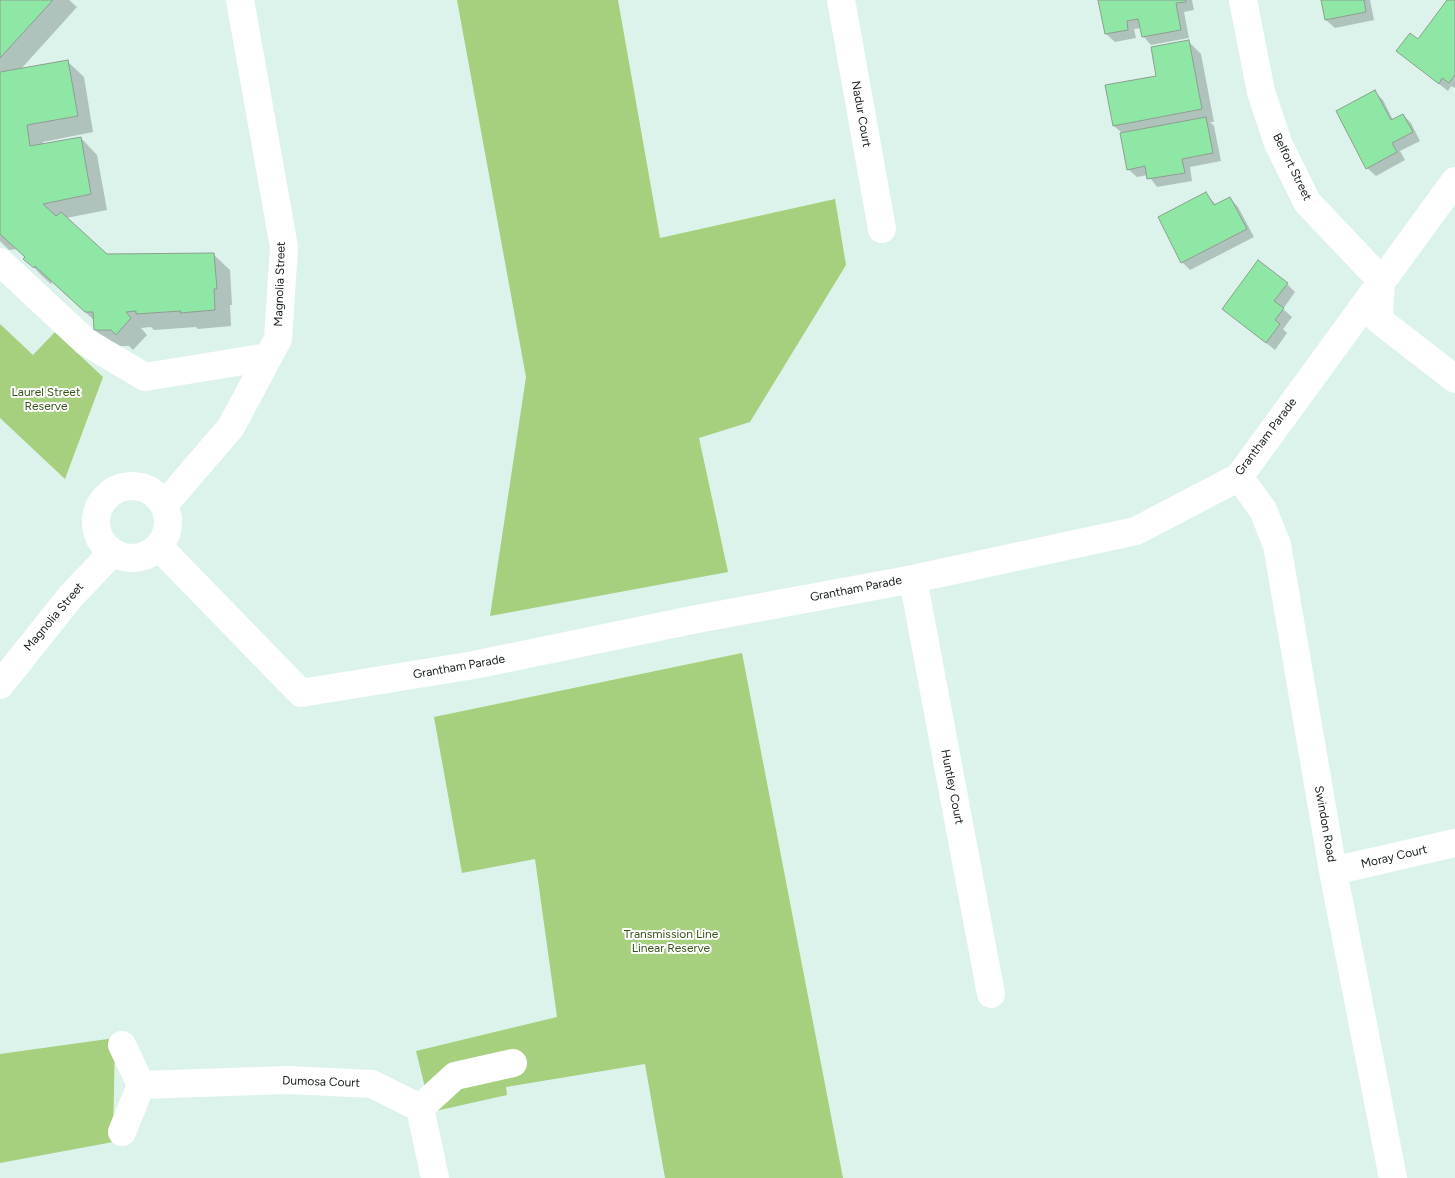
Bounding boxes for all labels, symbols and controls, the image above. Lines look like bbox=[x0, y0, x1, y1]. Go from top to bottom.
street label: Nadur Court bbox=[848, 80, 874, 148]
street label: Belfort Street bbox=[1270, 131, 1314, 203]
street label: Magnolia Street bbox=[271, 241, 289, 327]
park label: Laurel Street Reserve bbox=[12, 385, 80, 413]
street label: Grantham Parade bbox=[1232, 395, 1300, 479]
street label: Grantham Parade bbox=[809, 573, 903, 605]
street label: Magnolia Street bbox=[21, 580, 87, 654]
street label: Grantham Parade bbox=[412, 652, 506, 682]
street label: Huntley Court bbox=[938, 748, 966, 826]
street label: Swindon Road bbox=[1311, 785, 1339, 863]
street label: Moray Court bbox=[1360, 842, 1428, 872]
park label: Transmission Line Linear Reserve bbox=[624, 927, 718, 955]
street label: Dumosa Court bbox=[282, 1073, 360, 1091]

